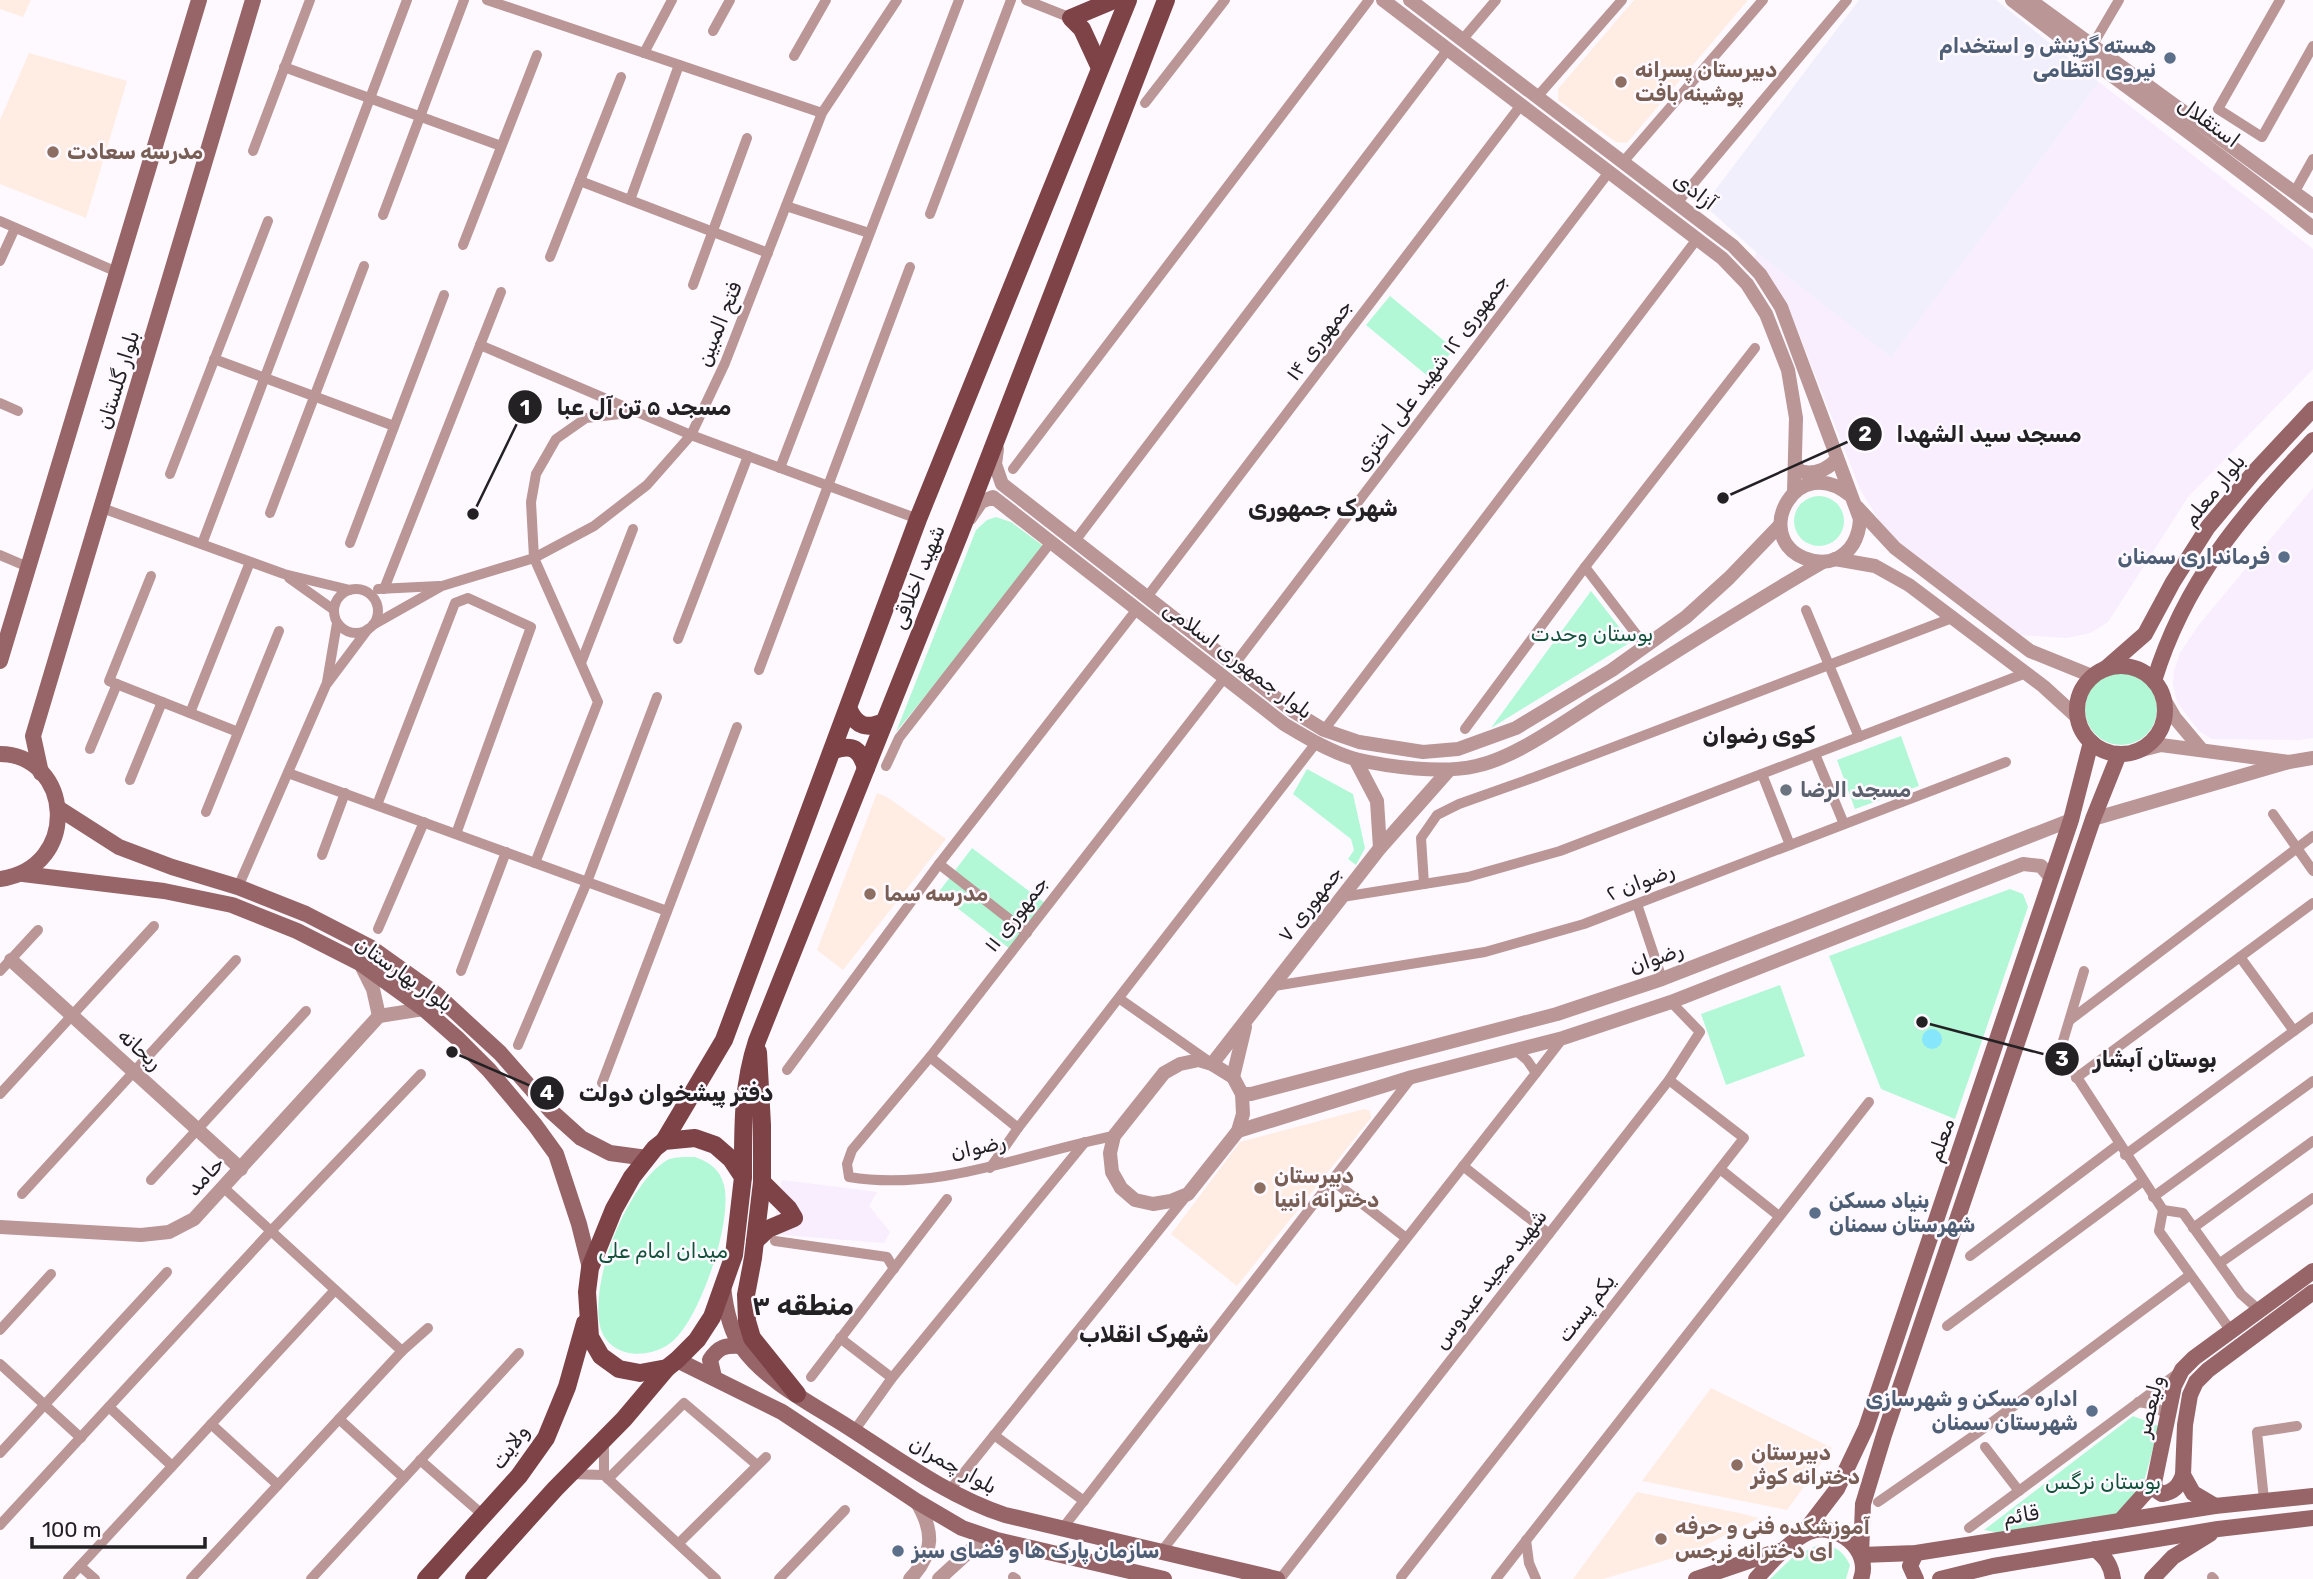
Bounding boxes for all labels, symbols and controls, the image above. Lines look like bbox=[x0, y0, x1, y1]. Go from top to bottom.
place label: هسته گزینش و استخدام نیروی انتظامی bbox=[1939, 33, 2156, 83]
marker: هسته گزینش و استخدام نیروی انتظامی bbox=[2162, 50, 2178, 66]
place label: دبیرستان پسرانه پوشینه بافت bbox=[1635, 57, 1777, 108]
marker: دبیرستان پسرانه پوشینه بافت bbox=[1613, 74, 1629, 90]
street label: استقلال bbox=[2174, 91, 2245, 152]
place label: مدرسه سعادت bbox=[67, 139, 203, 164]
marker: مدرسه سعادت bbox=[45, 144, 61, 160]
street label: آزادی bbox=[1669, 166, 1722, 215]
street label: جمهوری ۱۲ شهید علی اختری bbox=[1348, 269, 1513, 476]
street label: فتح المبین bbox=[690, 278, 749, 371]
street label: جمهوری ۱۴ bbox=[1280, 294, 1357, 385]
street label: بلوار گلستان bbox=[91, 327, 144, 432]
callout: مسجد ۵ تن آل عبا bbox=[507, 385, 745, 429]
text: مسجد ۵ تن آل عبا bbox=[556, 393, 732, 421]
text: 1 bbox=[520, 395, 530, 420]
callout: مسجد سید الشهدا bbox=[1847, 412, 2096, 456]
text: مسجد سید الشهدا bbox=[1896, 420, 2082, 448]
text: 2 bbox=[1858, 421, 1872, 446]
street label: بلوار معلم bbox=[2177, 449, 2252, 532]
district label: شهرک جمهوری bbox=[1248, 494, 1398, 522]
street label: شهید اخلاقی bbox=[885, 521, 950, 633]
place label: فرمانداری سمنان bbox=[2117, 544, 2270, 570]
marker: فرمانداری سمنان bbox=[2276, 549, 2292, 565]
street label: بلوار جمهوری اسلامی bbox=[1159, 595, 1318, 724]
park label: بوستان وحدت bbox=[1531, 621, 1653, 647]
district label: کوی رضوان bbox=[1703, 721, 1816, 749]
place label: مسجد الرضا bbox=[1800, 777, 1911, 803]
marker: مسجد الرضا bbox=[1778, 782, 1794, 798]
street label: رضوان ۲ bbox=[1602, 857, 1677, 906]
street label: جمهوری ۷ bbox=[1272, 861, 1347, 947]
street label: جمهوری ۱۱ bbox=[978, 871, 1053, 957]
place label: مدرسه سما bbox=[884, 881, 988, 906]
marker: مدرسه سما bbox=[862, 886, 878, 902]
street label: بلوار بهارستان bbox=[350, 931, 458, 1017]
street label: رضوان bbox=[1625, 936, 1686, 979]
street label: ریحانه bbox=[113, 1022, 168, 1075]
callout: بوستان آبشار bbox=[2044, 1037, 2231, 1081]
text: بوستان آبشار bbox=[2091, 1045, 2217, 1073]
text: 3 bbox=[2055, 1046, 2069, 1071]
callout: دفتر پیشخوان دولت bbox=[529, 1071, 787, 1115]
text: دفتر پیشخوان دولت bbox=[579, 1079, 773, 1109]
text: 4 bbox=[540, 1080, 554, 1105]
street label: معلم bbox=[1921, 1115, 1961, 1165]
street label: رضوان bbox=[948, 1129, 1008, 1165]
street label: حامد bbox=[180, 1151, 229, 1201]
place label: دبیرستان دخترانه انبیا bbox=[1274, 1163, 1379, 1213]
marker: دبیرستان دخترانه انبیا bbox=[1252, 1180, 1268, 1196]
place label: بنیاد مسکن شهرستان سمنان bbox=[1829, 1188, 1976, 1238]
street label: شهید مجید عبدوس bbox=[1427, 1204, 1553, 1354]
marker: بنیاد مسکن شهرستان سمنان bbox=[1807, 1205, 1823, 1221]
park label: میدان امام علی bbox=[598, 1238, 728, 1264]
street label: یکم پست bbox=[1551, 1269, 1622, 1348]
district label: منطقه ۳ bbox=[752, 1289, 854, 1322]
district label: شهرک انقلاب bbox=[1079, 1320, 1209, 1348]
street label: ولیعصر bbox=[2129, 1372, 2170, 1441]
place label: اداره مسکن و شهرسازی شهرستان سمنان bbox=[1865, 1386, 2078, 1436]
marker: اداره مسکن و شهرسازی شهرستان سمنان bbox=[2084, 1403, 2100, 1419]
street label: ولایت bbox=[485, 1420, 535, 1474]
street label: بلوار چمران bbox=[904, 1430, 1002, 1500]
place label: دبیرستان دخترانه کوثر bbox=[1749, 1440, 1860, 1490]
marker: دبیرستان دخترانه کوثر bbox=[1729, 1457, 1745, 1473]
park label: بوستان نرگس bbox=[2045, 1469, 2161, 1494]
street label: قائم bbox=[2001, 1499, 2041, 1532]
scale bar bbox=[32, 1506, 205, 1550]
place label: آموزشکده فنی و حرفه ای دخترانه نرجس bbox=[1675, 1514, 1870, 1564]
text: 100 m bbox=[42, 1517, 101, 1542]
marker: آموزشکده فنی و حرفه ای دخترانه نرجس bbox=[1653, 1531, 1669, 1547]
place label: سازمان پارک ها و فضای سبز bbox=[910, 1538, 1159, 1565]
marker: سازمان پارک ها و فضای سبز bbox=[890, 1543, 906, 1559]

